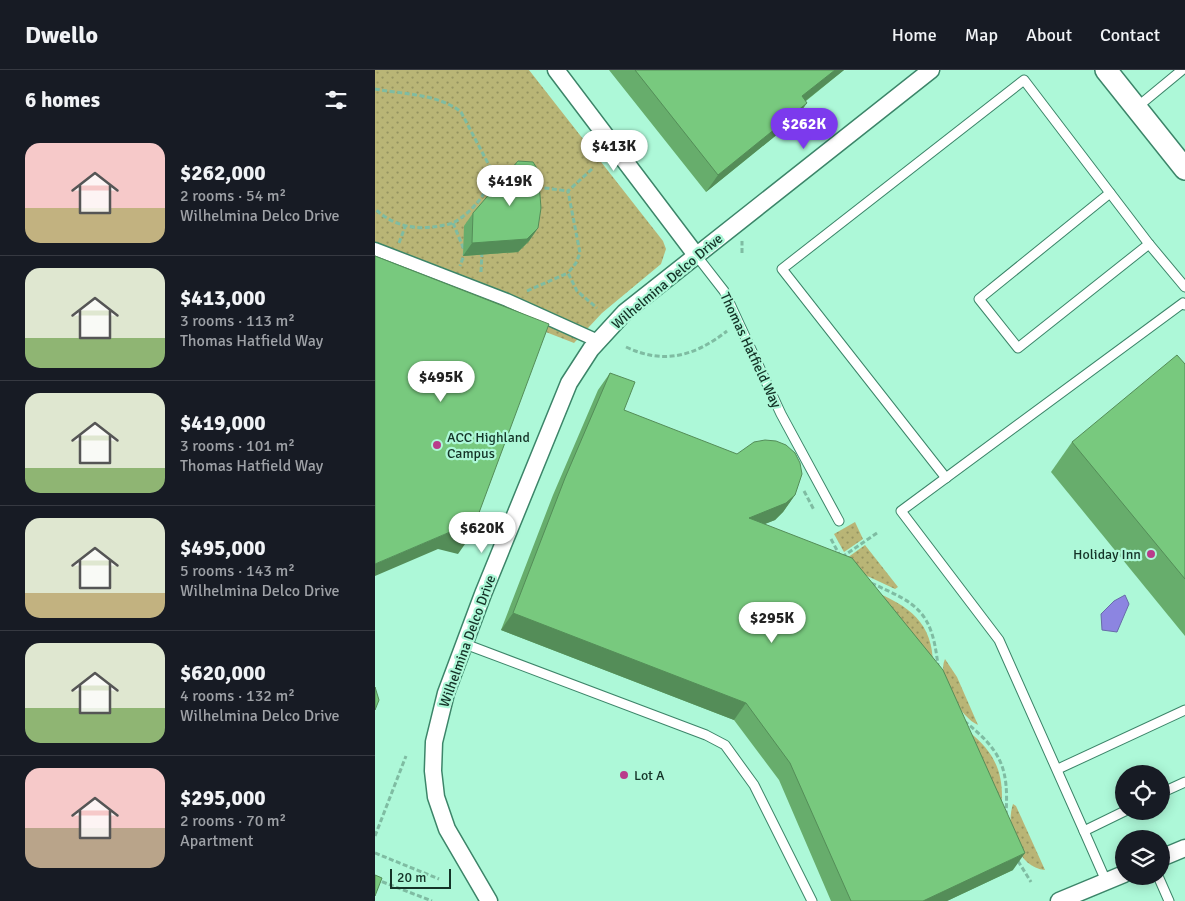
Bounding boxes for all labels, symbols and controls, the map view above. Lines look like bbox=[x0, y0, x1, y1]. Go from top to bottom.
text: Dwello bbox=[25, 20, 98, 50]
text: Home bbox=[892, 24, 937, 46]
text: Map bbox=[965, 24, 998, 46]
text: About bbox=[1026, 24, 1072, 46]
text: Contact bbox=[1100, 24, 1160, 46]
icon: filters bbox=[322, 86, 350, 114]
text: 6 homes bbox=[25, 87, 100, 113]
pin: $262K bbox=[769, 108, 839, 150]
text: $262K bbox=[782, 114, 826, 134]
pin: $413K bbox=[579, 129, 649, 172]
text: $413K bbox=[592, 136, 636, 156]
text: $262,000 bbox=[180, 160, 266, 186]
icon: home bbox=[65, 163, 125, 223]
pin: $419K bbox=[475, 164, 545, 207]
text: $419K bbox=[488, 171, 532, 191]
text: 2 rooms · 54 m² bbox=[180, 186, 286, 206]
text: Wilhelmina Delco Drive bbox=[180, 206, 339, 226]
street label: Wilhelmina Delco Drive bbox=[608, 230, 726, 333]
text: $413,000 bbox=[180, 285, 266, 311]
icon: home bbox=[65, 288, 125, 348]
street label: Thomas Hatfield Way bbox=[716, 290, 785, 411]
text: 3 rooms · 113 m² bbox=[180, 311, 295, 331]
text: Thomas Hatfield Way bbox=[180, 331, 323, 351]
pin: $495K bbox=[406, 360, 476, 403]
text: $495K bbox=[419, 367, 463, 387]
text: $419,000 bbox=[180, 410, 266, 436]
icon: home bbox=[65, 413, 125, 473]
place label: ACC Highland Campus bbox=[447, 429, 530, 462]
text: 3 rooms · 101 m² bbox=[180, 436, 295, 456]
marker: ACC Highland Campus bbox=[431, 439, 443, 451]
text: Thomas Hatfield Way bbox=[180, 456, 323, 476]
pin: $620K bbox=[447, 512, 517, 554]
text: $620K bbox=[460, 518, 504, 538]
text: $495,000 bbox=[180, 535, 266, 561]
icon: home bbox=[65, 538, 125, 598]
place label: Holiday Inn bbox=[1073, 546, 1141, 563]
marker: Holiday Inn bbox=[1145, 548, 1157, 560]
text: 5 rooms · 143 m² bbox=[180, 561, 295, 581]
street label: Wilhelmina Delco Drive bbox=[436, 573, 499, 710]
text: Wilhelmina Delco Drive bbox=[180, 581, 339, 601]
pin: $295K bbox=[737, 602, 807, 644]
text: $295K bbox=[750, 608, 794, 628]
text: $620,000 bbox=[180, 660, 266, 686]
icon: home bbox=[65, 663, 125, 723]
text: 4 rooms · 132 m² bbox=[180, 686, 295, 706]
text: Wilhelmina Delco Drive bbox=[180, 706, 339, 726]
map controls bbox=[1115, 765, 1170, 885]
button: locate bbox=[1115, 765, 1170, 820]
place label: Lot A bbox=[634, 767, 665, 784]
marker: Lot A bbox=[618, 769, 630, 781]
text: $295,000 bbox=[180, 785, 266, 811]
icon: home bbox=[65, 788, 125, 848]
text: 2 rooms · 70 m² bbox=[180, 811, 286, 831]
button: layers bbox=[1115, 830, 1170, 885]
text: Apartment bbox=[180, 831, 253, 851]
scale bar bbox=[390, 866, 451, 889]
text: 20 m bbox=[397, 869, 426, 886]

